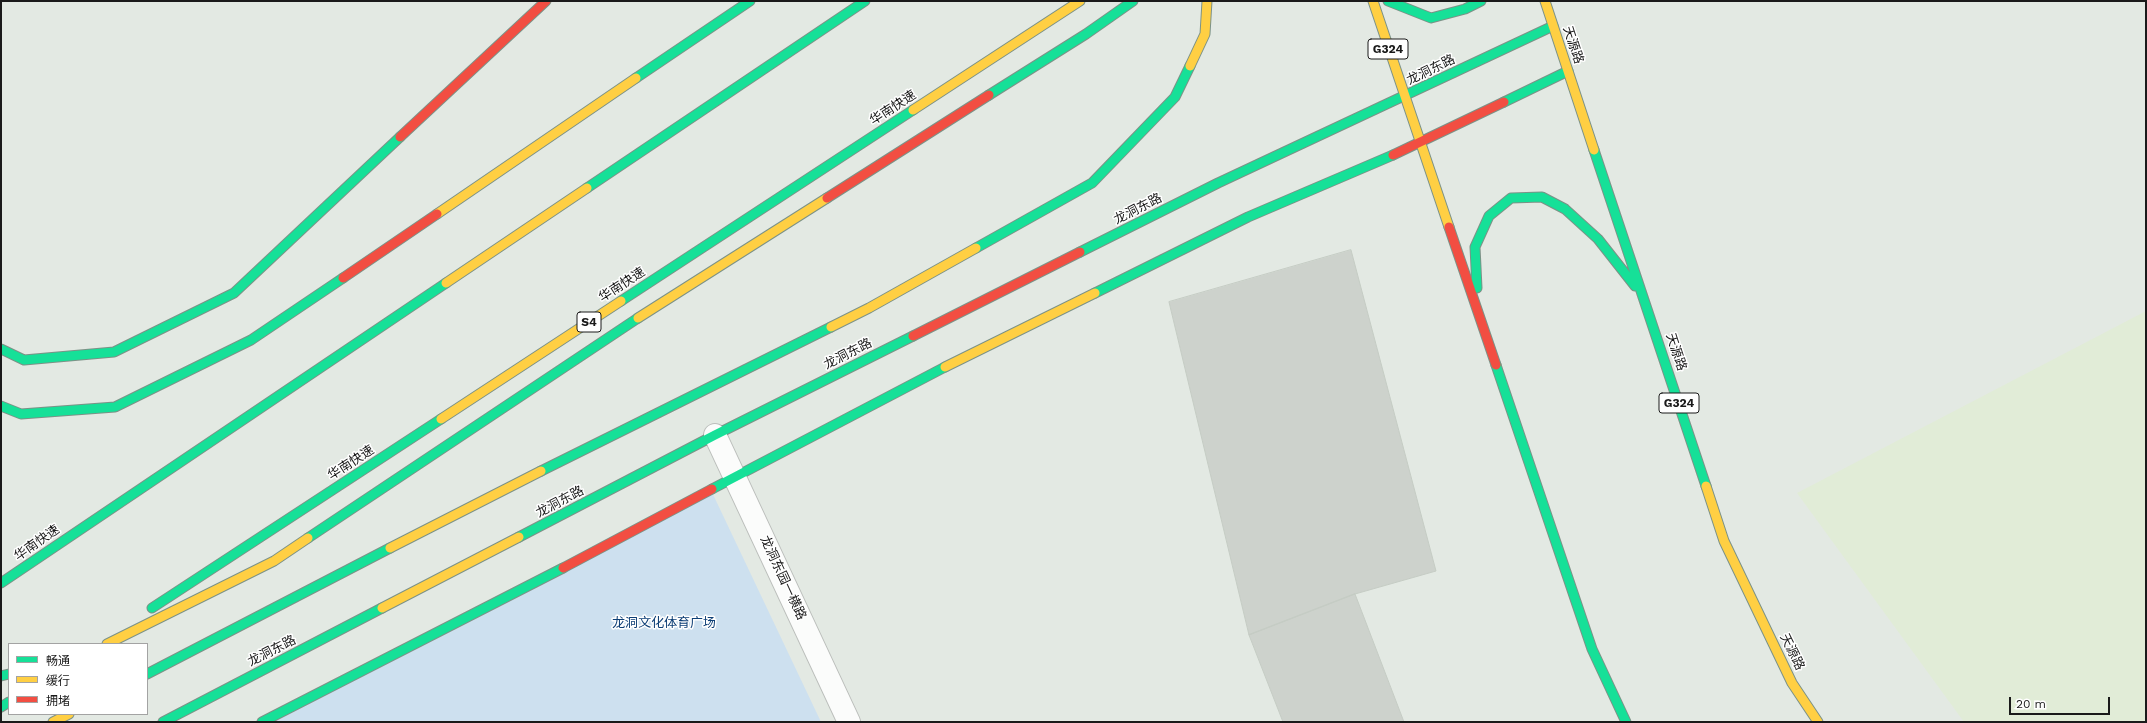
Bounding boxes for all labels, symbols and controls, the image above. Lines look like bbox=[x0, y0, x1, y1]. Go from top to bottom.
street label: 天源路 bbox=[1560, 24, 1586, 66]
road number: G324 bbox=[1368, 39, 1408, 59]
street label: 龙洞东路 bbox=[1404, 52, 1458, 88]
street label: 华南快速 bbox=[867, 87, 919, 129]
street label: 龙洞东路 bbox=[1111, 190, 1165, 228]
street label: 华南快速 bbox=[596, 264, 648, 306]
road number: S4 bbox=[577, 312, 601, 332]
street label: 天源路 bbox=[1663, 331, 1689, 373]
street label: 龙洞东路 bbox=[821, 335, 875, 373]
road number: G324 bbox=[1659, 393, 1699, 413]
street label: 华南快速 bbox=[325, 442, 377, 484]
street label: 龙洞东路 bbox=[533, 483, 587, 521]
street label: 华南快速 bbox=[11, 522, 63, 564]
street label: 龙洞东园一横路 bbox=[757, 533, 809, 623]
park label: 龙洞文化体育广场 bbox=[612, 615, 716, 631]
street label: 天源路 bbox=[1776, 631, 1808, 673]
street label: 龙洞东路 bbox=[245, 632, 299, 670]
legend bbox=[8, 643, 148, 715]
text: 畅通 bbox=[46, 654, 70, 668]
text: 缓行 bbox=[46, 674, 70, 688]
scale bar bbox=[2011, 689, 2112, 715]
text: 拥堵 bbox=[46, 694, 70, 708]
text: 20 m bbox=[2016, 697, 2046, 711]

